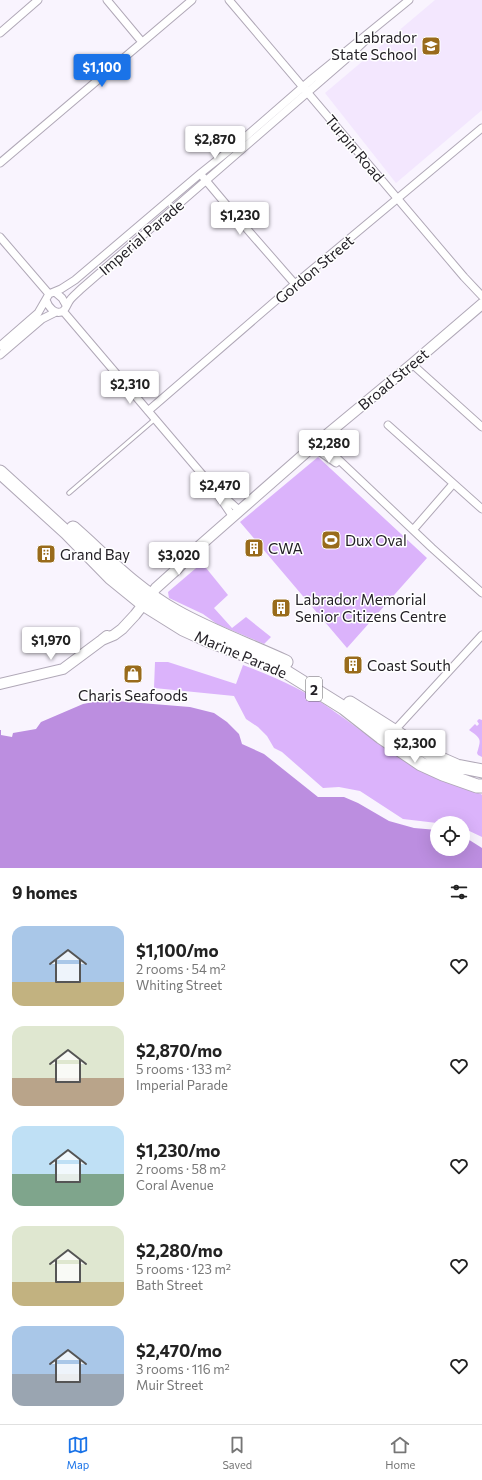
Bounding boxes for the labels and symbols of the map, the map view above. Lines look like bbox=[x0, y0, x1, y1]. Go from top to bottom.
place label: Labrador State School bbox=[331, 28, 417, 63]
school or university icon: Labrador State School bbox=[420, 35, 442, 57]
pin: $1,100 bbox=[69, 54, 135, 88]
street label: Turpin Road bbox=[322, 111, 388, 185]
pin: $2,870 bbox=[182, 126, 248, 160]
street label: Imperial Parade bbox=[95, 195, 187, 279]
pin: $1,230 bbox=[207, 202, 273, 236]
street label: Gordon Street bbox=[271, 231, 357, 307]
street label: Broad Street bbox=[354, 344, 432, 414]
pin: $2,310 bbox=[97, 371, 163, 405]
pin: $2,280 bbox=[296, 430, 362, 464]
pin: $2,470 bbox=[187, 472, 253, 506]
sports icon: Dux Oval bbox=[320, 529, 342, 551]
place label: Dux Oval bbox=[345, 531, 407, 549]
building icon: CWA bbox=[243, 537, 265, 559]
place label: CWA bbox=[268, 539, 303, 557]
pin: $3,020 bbox=[146, 542, 212, 576]
building icon: Grand Bay bbox=[35, 543, 57, 565]
place label: Grand Bay bbox=[60, 545, 130, 563]
place label: Labrador Memorial Senior Citizens Centre bbox=[295, 590, 446, 625]
building icon: Labrador Memorial Senior Citizens Centre bbox=[270, 597, 292, 619]
street label: Marine Parade bbox=[192, 626, 290, 682]
pin: $1,970 bbox=[18, 627, 84, 661]
building icon: Coast South bbox=[342, 654, 364, 676]
place label: Coast South bbox=[367, 656, 451, 674]
shop icon: Charis Seafoods bbox=[122, 663, 144, 685]
road number: 2 bbox=[306, 677, 322, 701]
place label: Charis Seafoods bbox=[78, 686, 188, 704]
pin: $2,300 bbox=[382, 730, 448, 764]

